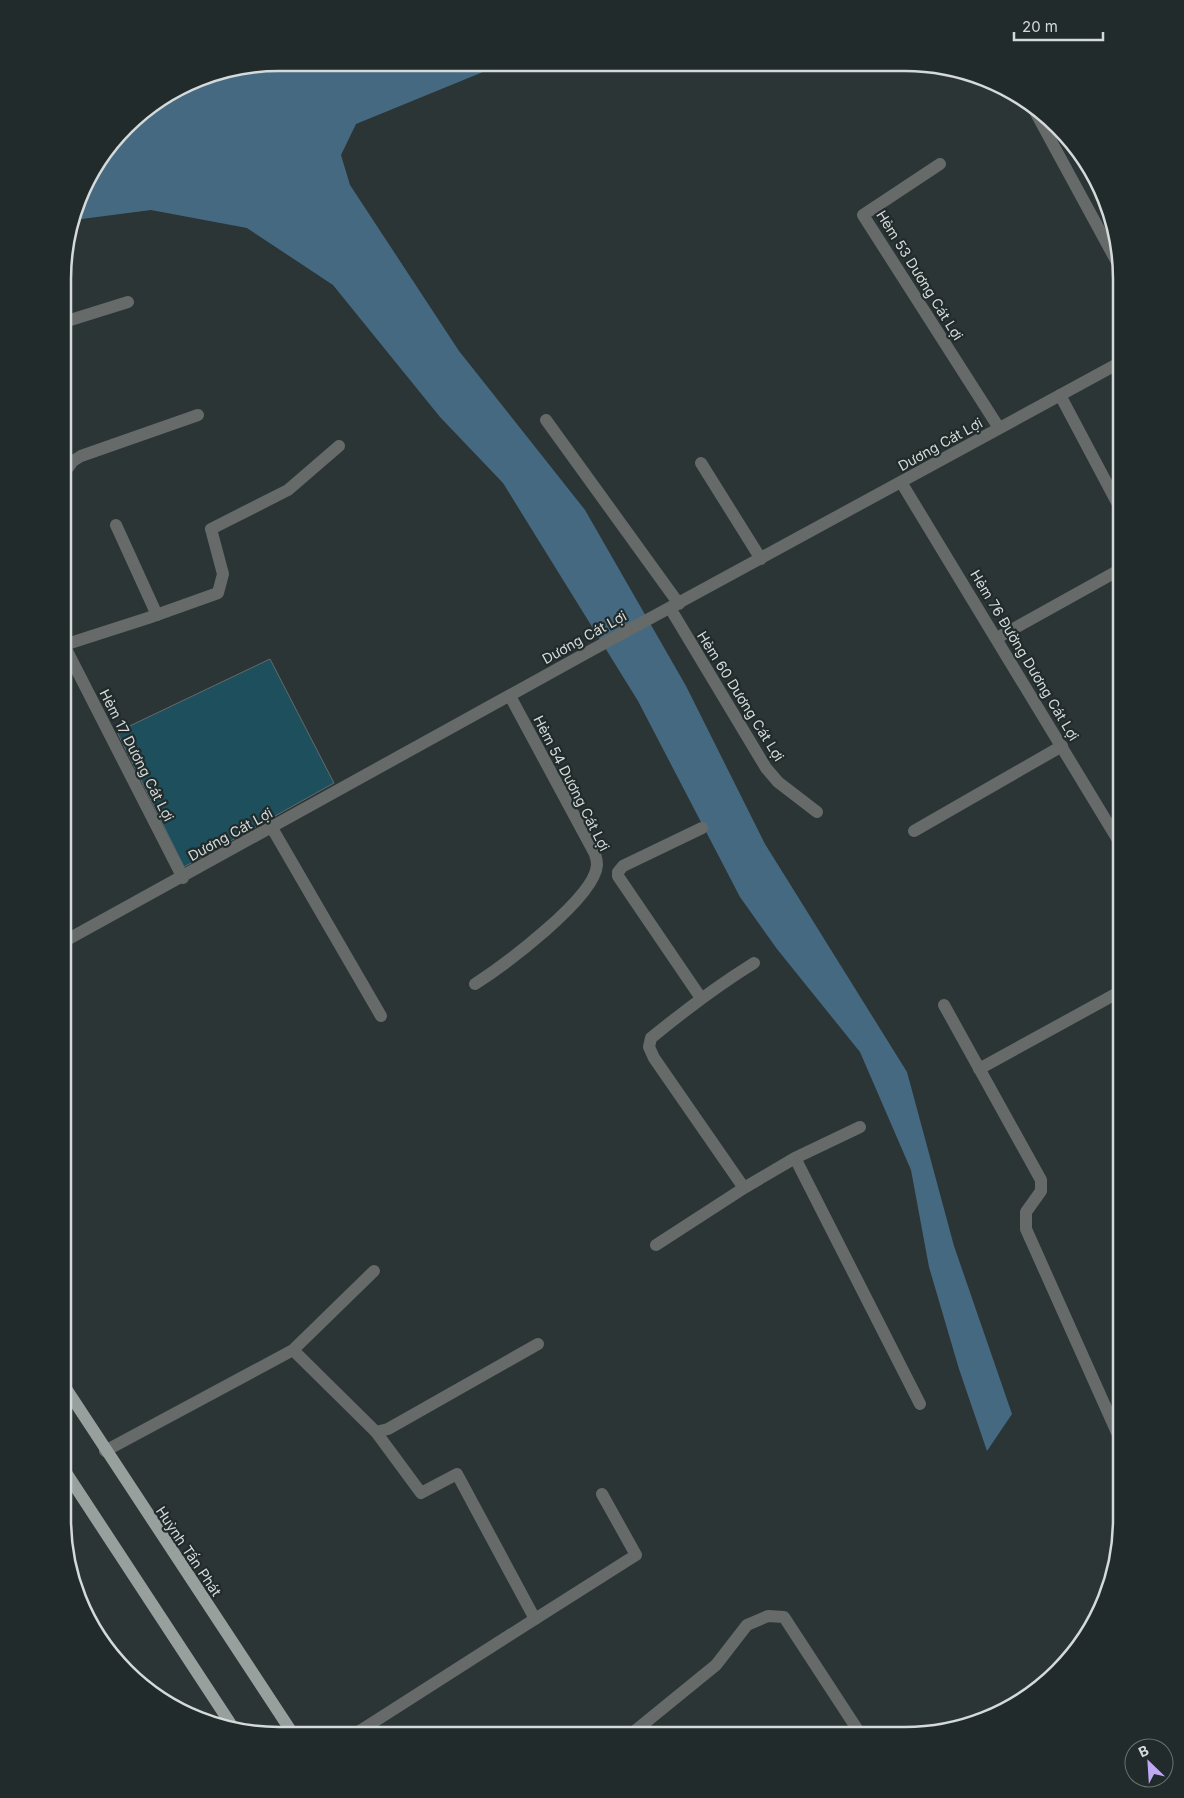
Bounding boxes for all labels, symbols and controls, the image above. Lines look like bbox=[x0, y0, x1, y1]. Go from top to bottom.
scale bar bbox=[1014, 10, 1103, 42]
text: 20 m bbox=[1022, 17, 1058, 36]
street label: Hẻm 53 Dương Cát Lợi bbox=[873, 207, 967, 343]
street label: Dương Cát Lợi bbox=[895, 414, 985, 474]
street label: Hẻm 76 Đường Dương Cát Lợi bbox=[967, 567, 1083, 743]
street label: Dương Cát Lợi bbox=[539, 607, 629, 667]
street label: Hẻm 60 Dương Cát Lợi bbox=[694, 628, 788, 764]
street label: Hẻm 17 Dương Cát Lợi bbox=[96, 686, 178, 824]
street label: Hẻm 54 Dương Cát Lợi bbox=[530, 712, 614, 854]
street label: Dương Cát Lợi bbox=[185, 804, 275, 864]
street label: Huỳnh Tấn Phát bbox=[153, 1503, 226, 1600]
north arrow bbox=[1124, 1738, 1174, 1788]
text: B bbox=[1136, 1741, 1151, 1760]

